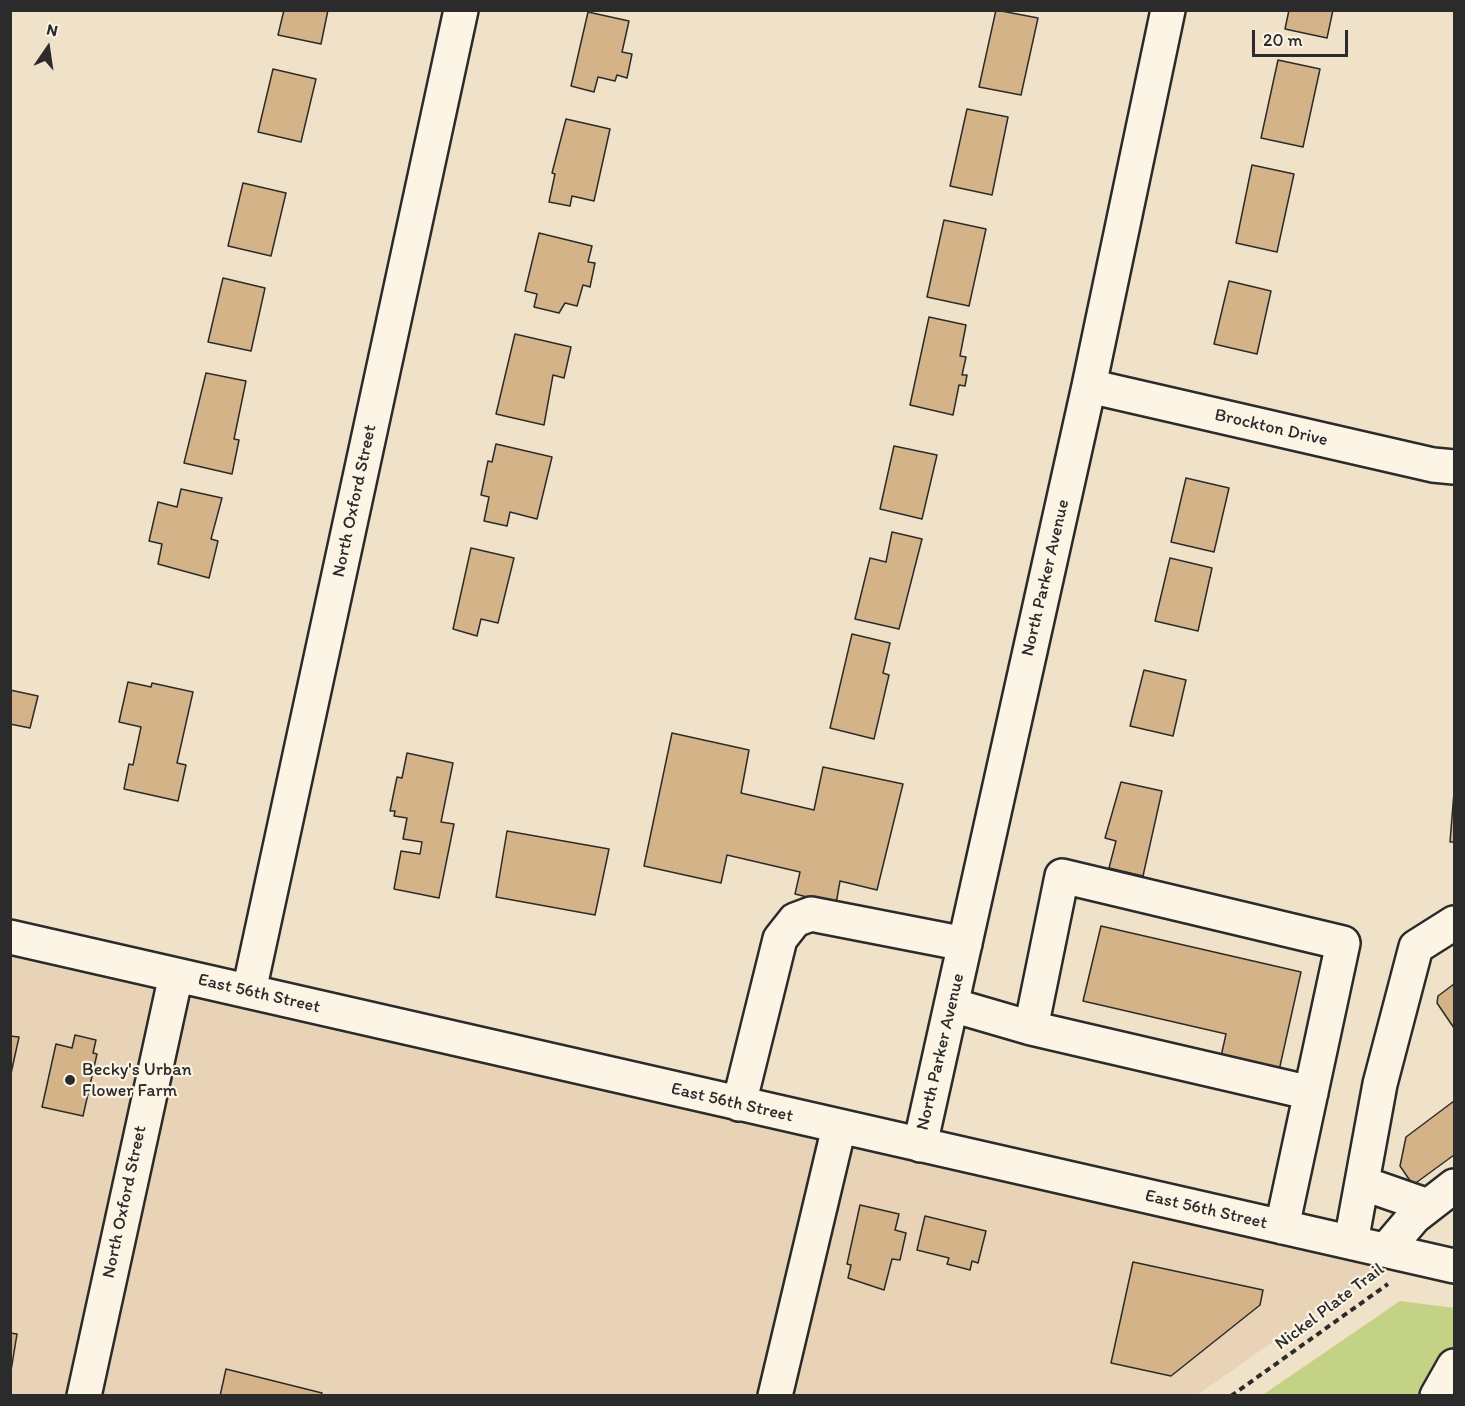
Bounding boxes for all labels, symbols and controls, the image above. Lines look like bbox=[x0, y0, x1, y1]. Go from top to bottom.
north arrow bbox=[18, 18, 78, 78]
scale bar bbox=[1255, 18, 1351, 56]
text: N bbox=[45, 20, 60, 40]
text: 20 m bbox=[1263, 29, 1303, 51]
street label: Brockton Drive bbox=[1212, 404, 1330, 452]
street label: North Oxford Street bbox=[328, 423, 382, 579]
street label: North Parker Avenue bbox=[1017, 497, 1075, 659]
street label: East 56th Street bbox=[196, 969, 322, 1019]
street label: North Parker Avenue bbox=[912, 971, 970, 1133]
place label: Becky's Urban Flower Farm bbox=[82, 1059, 192, 1102]
marker: Becky's Urban Flower Farm bbox=[63, 1073, 77, 1087]
street label: East 56th Street bbox=[669, 1078, 795, 1128]
street label: North Oxford Street bbox=[98, 1124, 152, 1280]
street label: East 56th Street bbox=[1143, 1185, 1269, 1235]
street label: Nickel Plate Trail bbox=[1271, 1259, 1389, 1355]

